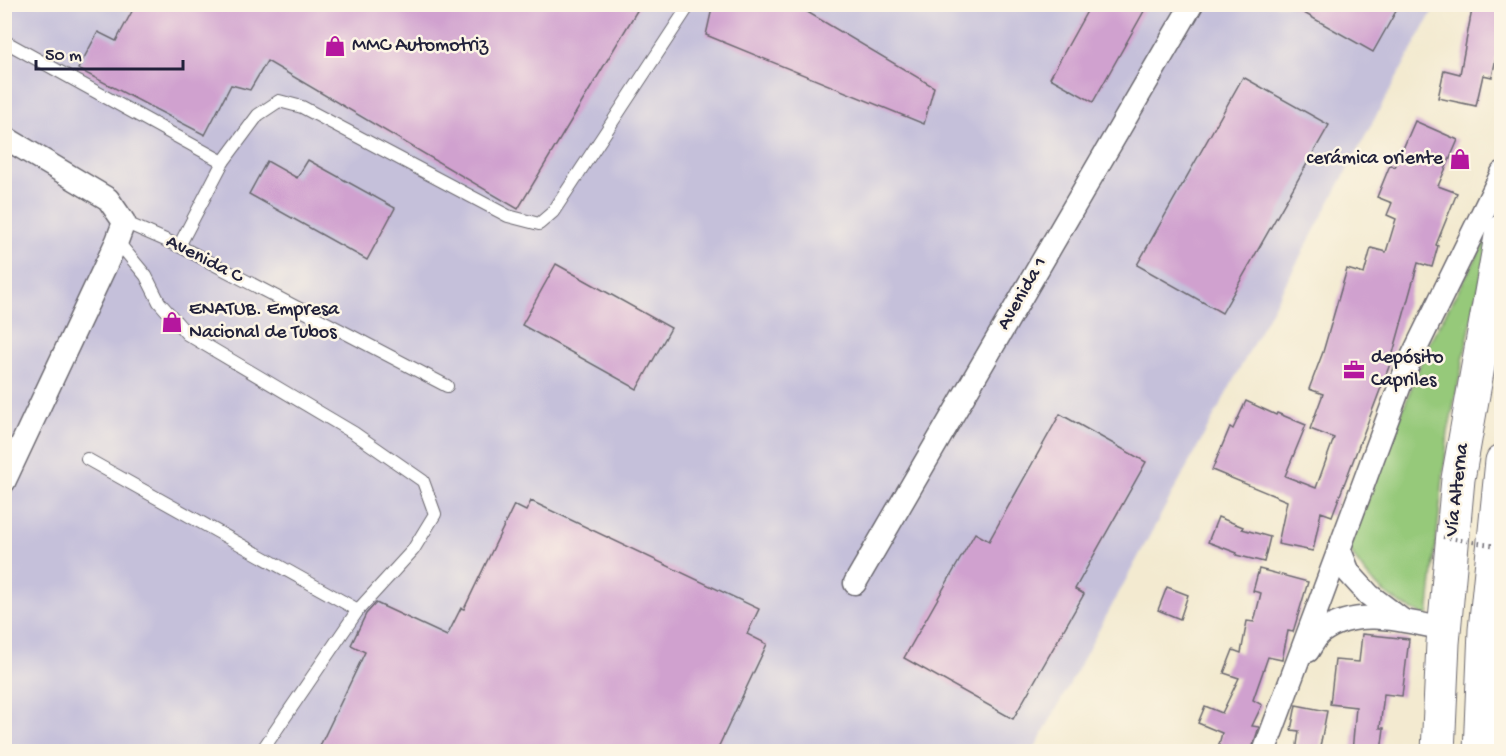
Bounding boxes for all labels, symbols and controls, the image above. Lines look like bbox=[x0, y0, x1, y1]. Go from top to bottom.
scale bar bbox=[36, 33, 183, 71]
shop icon: MMC Automotriz bbox=[323, 34, 347, 58]
place label: MMC Automotriz bbox=[352, 35, 489, 58]
text: 50 m bbox=[45, 46, 82, 67]
shop icon: cerámica oriente bbox=[1448, 147, 1472, 171]
place label: cerámica oriente bbox=[1306, 148, 1444, 171]
street label: Avenida C bbox=[162, 231, 247, 290]
street label: Avenida 1 bbox=[993, 253, 1053, 335]
place label: ENATUB. Empresa Nacional de Tubos bbox=[189, 299, 340, 345]
shop icon: ENATUB. Empresa Nacional de Tubos bbox=[160, 310, 184, 334]
place label: depósito Capriles bbox=[1371, 347, 1444, 393]
office icon: depósito Capriles bbox=[1342, 358, 1366, 382]
street label: Vía Alterna bbox=[1441, 441, 1475, 539]

